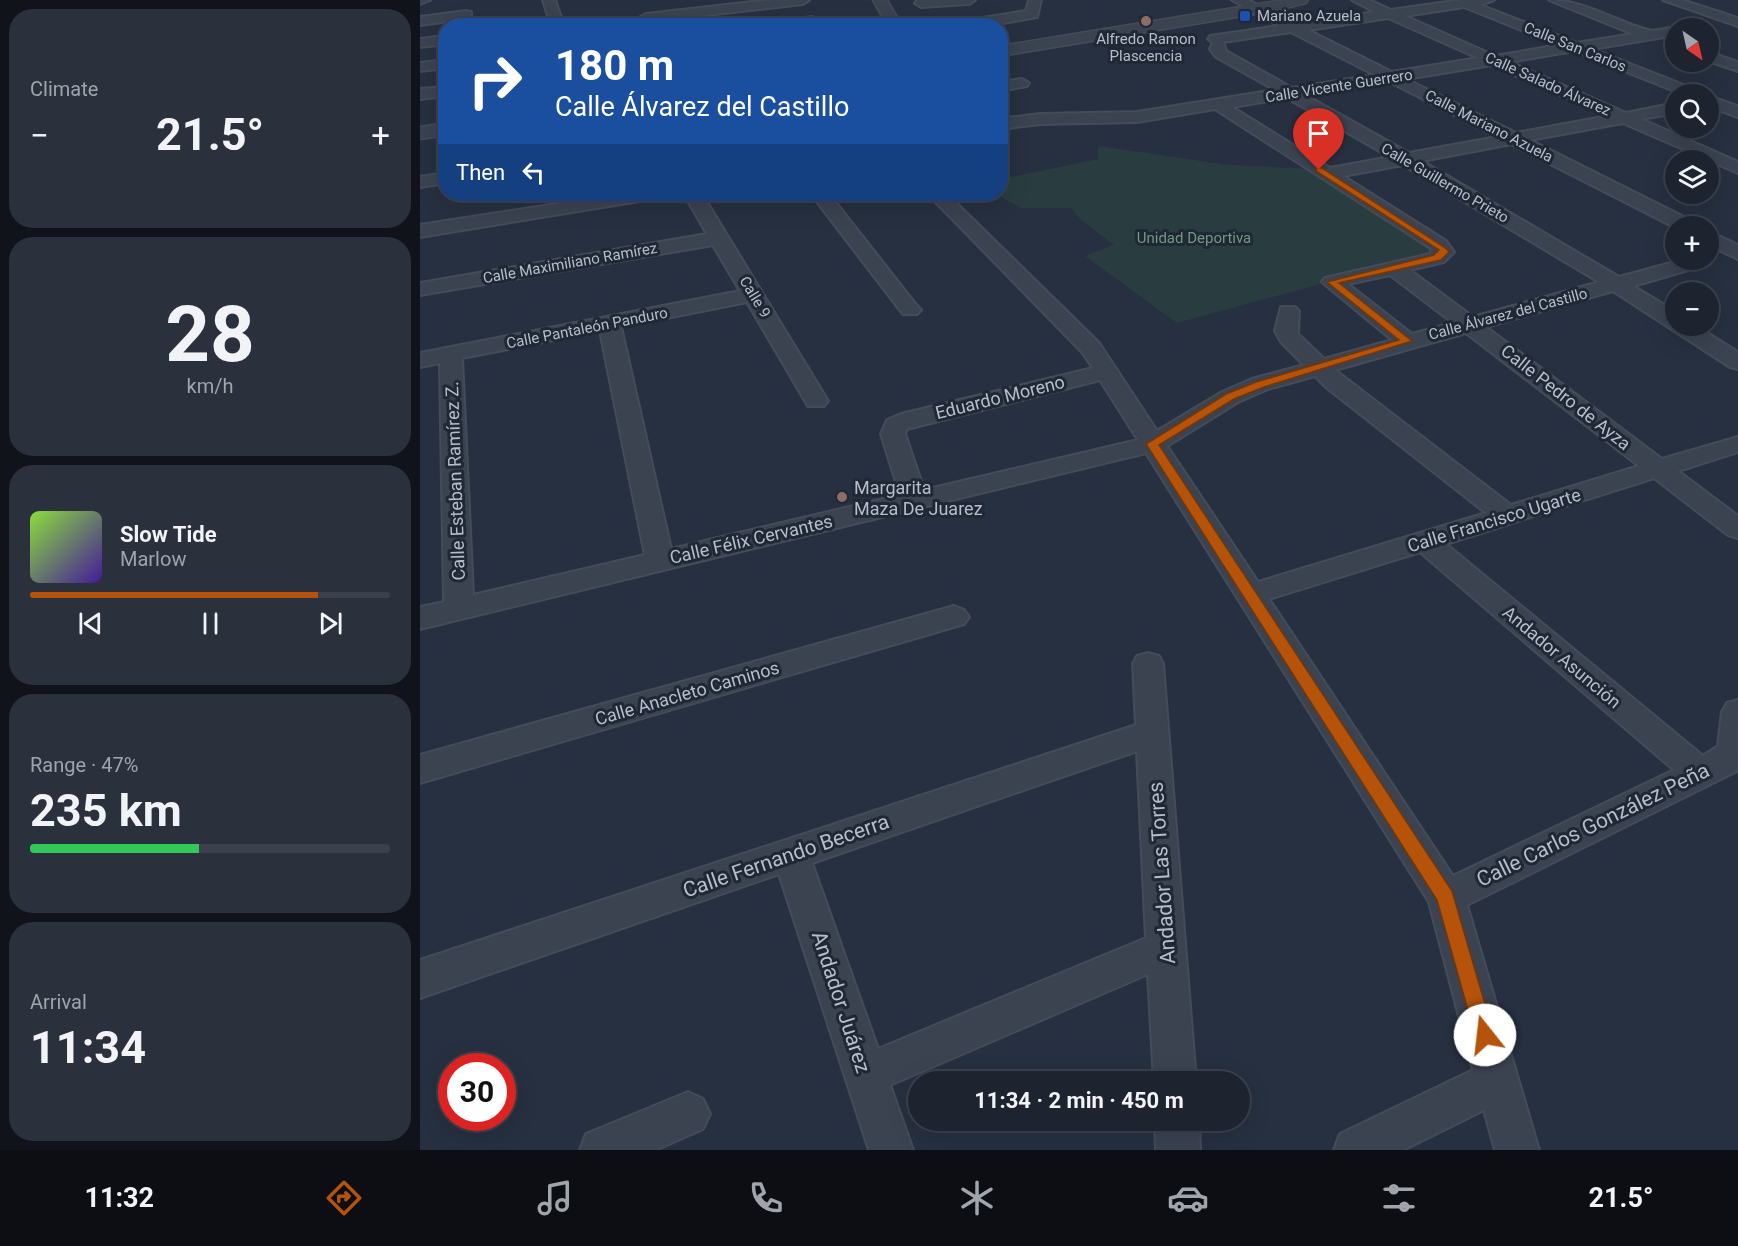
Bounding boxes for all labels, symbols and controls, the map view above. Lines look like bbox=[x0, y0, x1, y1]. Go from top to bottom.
place label: Mariano Azuela bbox=[1257, 7, 1361, 25]
marker: Mariano Azuela bbox=[1238, 9, 1252, 23]
marker: Alfredo Ramon Plascencia bbox=[1139, 14, 1153, 28]
street label: Calle San Carlos bbox=[1521, 18, 1629, 76]
north arrow bbox=[1665, 18, 1719, 72]
map controls bbox=[1665, 18, 1719, 336]
place label: Alfredo Ramon Plascencia bbox=[1096, 30, 1196, 65]
text: 180 m bbox=[555, 41, 674, 90]
icon: right bbox=[456, 42, 534, 120]
street label: Calle Salado Álvarez bbox=[1482, 48, 1614, 120]
street label: Calle Vicente Guerrero bbox=[1264, 65, 1414, 107]
text: Climate bbox=[30, 77, 98, 101]
button: search bbox=[1665, 84, 1719, 138]
street label: Calle Mariano Azuela bbox=[1422, 86, 1556, 166]
text: Calle Álvarez del Castillo bbox=[555, 91, 849, 123]
text: 21.5° bbox=[156, 108, 264, 161]
pin bbox=[1293, 108, 1344, 170]
text: − bbox=[30, 116, 49, 155]
text: + bbox=[371, 116, 390, 155]
icon: arrive bbox=[1302, 117, 1335, 150]
street label: Calle Guillermo Prieto bbox=[1378, 139, 1512, 227]
button: layers bbox=[1665, 150, 1719, 204]
icon: left bbox=[517, 156, 550, 189]
text: Then bbox=[456, 160, 505, 185]
button: + bbox=[1665, 216, 1719, 270]
park label: Unidad Deportiva bbox=[1137, 229, 1251, 247]
street label: Calle Maximiliano Ramírez bbox=[481, 239, 659, 287]
street label: Calle 9 bbox=[736, 273, 774, 321]
button: − bbox=[1665, 282, 1719, 336]
street label: Calle Álvarez del Castillo bbox=[1427, 284, 1589, 344]
text: 28 bbox=[165, 289, 255, 380]
street label: Calle Pantaleón Panduro bbox=[505, 304, 669, 352]
street label: Calle Pedro de Ayza bbox=[1497, 340, 1635, 454]
street label: Eduardo Moreno bbox=[933, 371, 1067, 423]
text: km/h bbox=[187, 374, 233, 398]
street label: Calle Esteban Ramírez Z. bbox=[441, 381, 469, 581]
place label: Margarita Maza De Juarez bbox=[854, 477, 983, 519]
street label: Calle Francisco Ugarte bbox=[1405, 484, 1583, 556]
marker: Margarita Maza De Juarez bbox=[835, 490, 849, 504]
street label: Calle Félix Cervantes bbox=[668, 510, 834, 568]
text: Slow Tide bbox=[120, 522, 217, 547]
text: Marlow bbox=[120, 547, 186, 571]
street label: Andador Asunción bbox=[1499, 602, 1625, 712]
icon: previous bbox=[74, 607, 107, 640]
icon: pause bbox=[194, 607, 227, 640]
icon: next bbox=[314, 607, 347, 640]
street label: Calle Anacleto Caminos bbox=[592, 657, 782, 729]
text: Range · 47% bbox=[30, 753, 138, 777]
street label: Calle Carlos González Peña bbox=[1473, 758, 1713, 892]
street label: Andador Las Torres bbox=[1144, 781, 1180, 965]
text: 235 km bbox=[30, 784, 182, 837]
street label: Calle Fernando Becerra bbox=[680, 809, 892, 903]
street label: Andador Juárez bbox=[807, 928, 875, 1076]
text: Arrival bbox=[30, 990, 87, 1014]
position arrow bbox=[1453, 1003, 1517, 1067]
text: 11:34 bbox=[30, 1021, 146, 1074]
speed limit sign: 30 bbox=[438, 1053, 516, 1131]
text: 11:34 · 2 min · 450 m bbox=[974, 1088, 1184, 1113]
icon: directions bbox=[323, 1177, 365, 1219]
icon: music bbox=[534, 1177, 576, 1219]
icon: phone bbox=[745, 1177, 787, 1219]
icon: climate bbox=[956, 1177, 998, 1219]
icon: car bbox=[1167, 1177, 1209, 1219]
icon: filters bbox=[1378, 1177, 1420, 1219]
text: 11:32 bbox=[84, 1182, 154, 1214]
text: 21.5° bbox=[1589, 1182, 1653, 1214]

